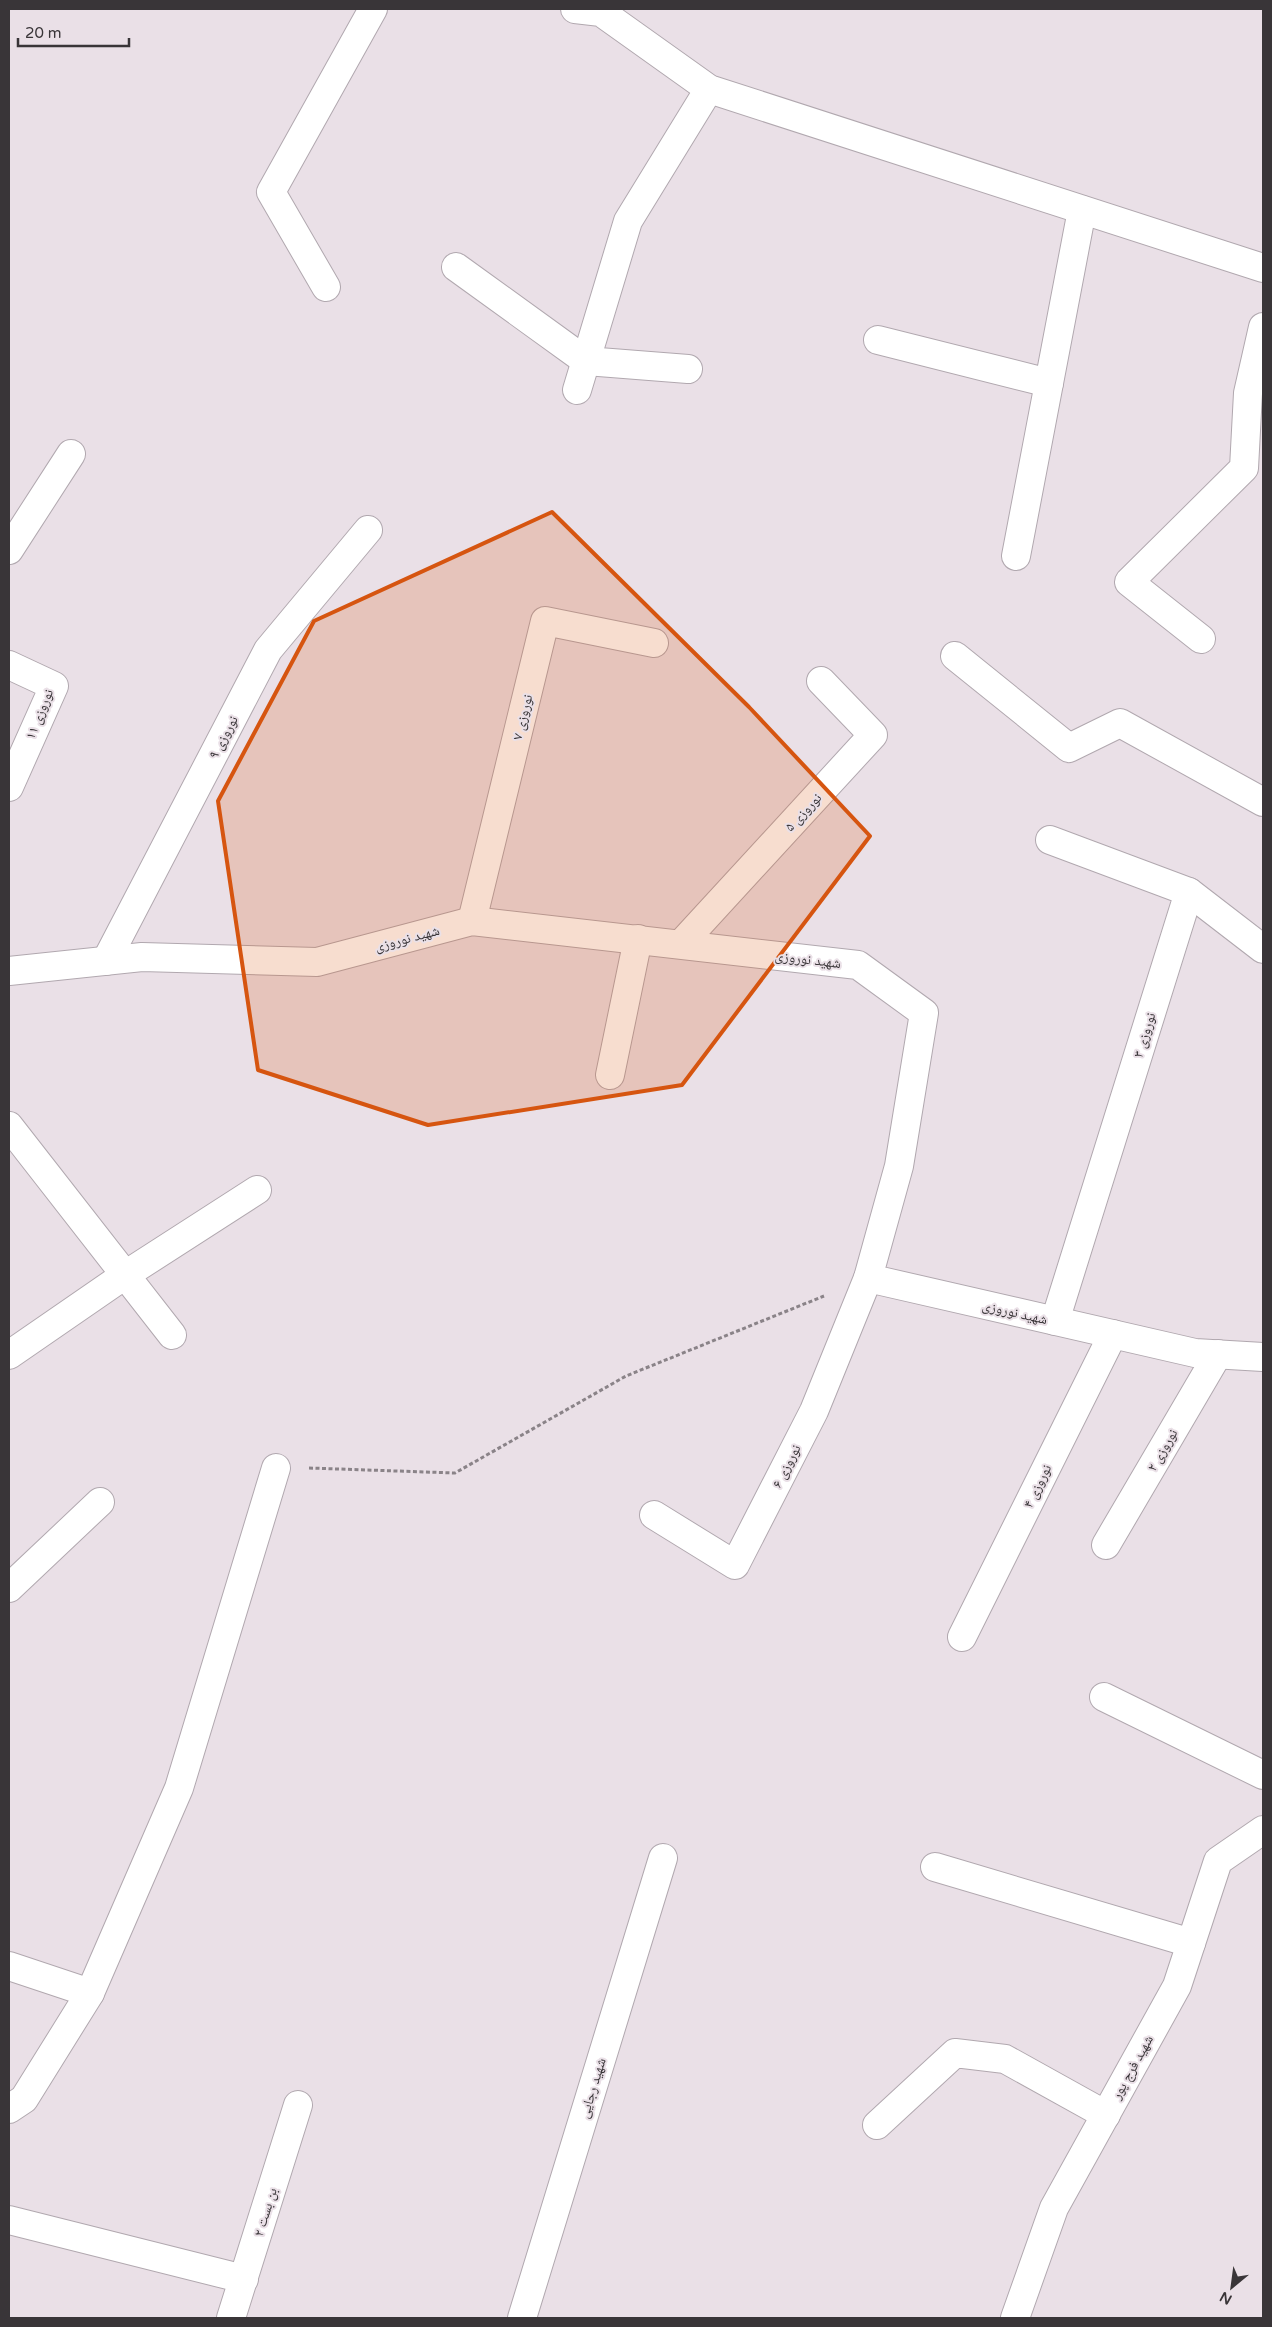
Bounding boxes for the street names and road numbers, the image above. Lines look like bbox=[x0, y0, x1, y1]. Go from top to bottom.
street label: نوروزی ۱۱ bbox=[22, 686, 57, 742]
street label: نوروزی ۷ bbox=[509, 692, 536, 742]
street label: نوروزی ۹ bbox=[205, 713, 242, 762]
street label: نوروزی ۵ bbox=[781, 789, 825, 835]
street label: شهید نوروزی bbox=[373, 922, 441, 955]
street label: شهید نوروزی bbox=[774, 947, 842, 972]
street label: نوروزی ۳ bbox=[1130, 1010, 1159, 1060]
street label: شهید نوروزی bbox=[981, 1297, 1049, 1328]
street label: نوروزی ۲ bbox=[1143, 1426, 1181, 1475]
street label: نوروزی ۶ bbox=[768, 1442, 805, 1491]
street label: نوروزی ۴ bbox=[1020, 1462, 1055, 1511]
street label: شهید فرج پور bbox=[1107, 2032, 1158, 2104]
street label: شهید رجایی bbox=[575, 2056, 610, 2120]
street label: بن بست ۲ bbox=[250, 2186, 281, 2239]

